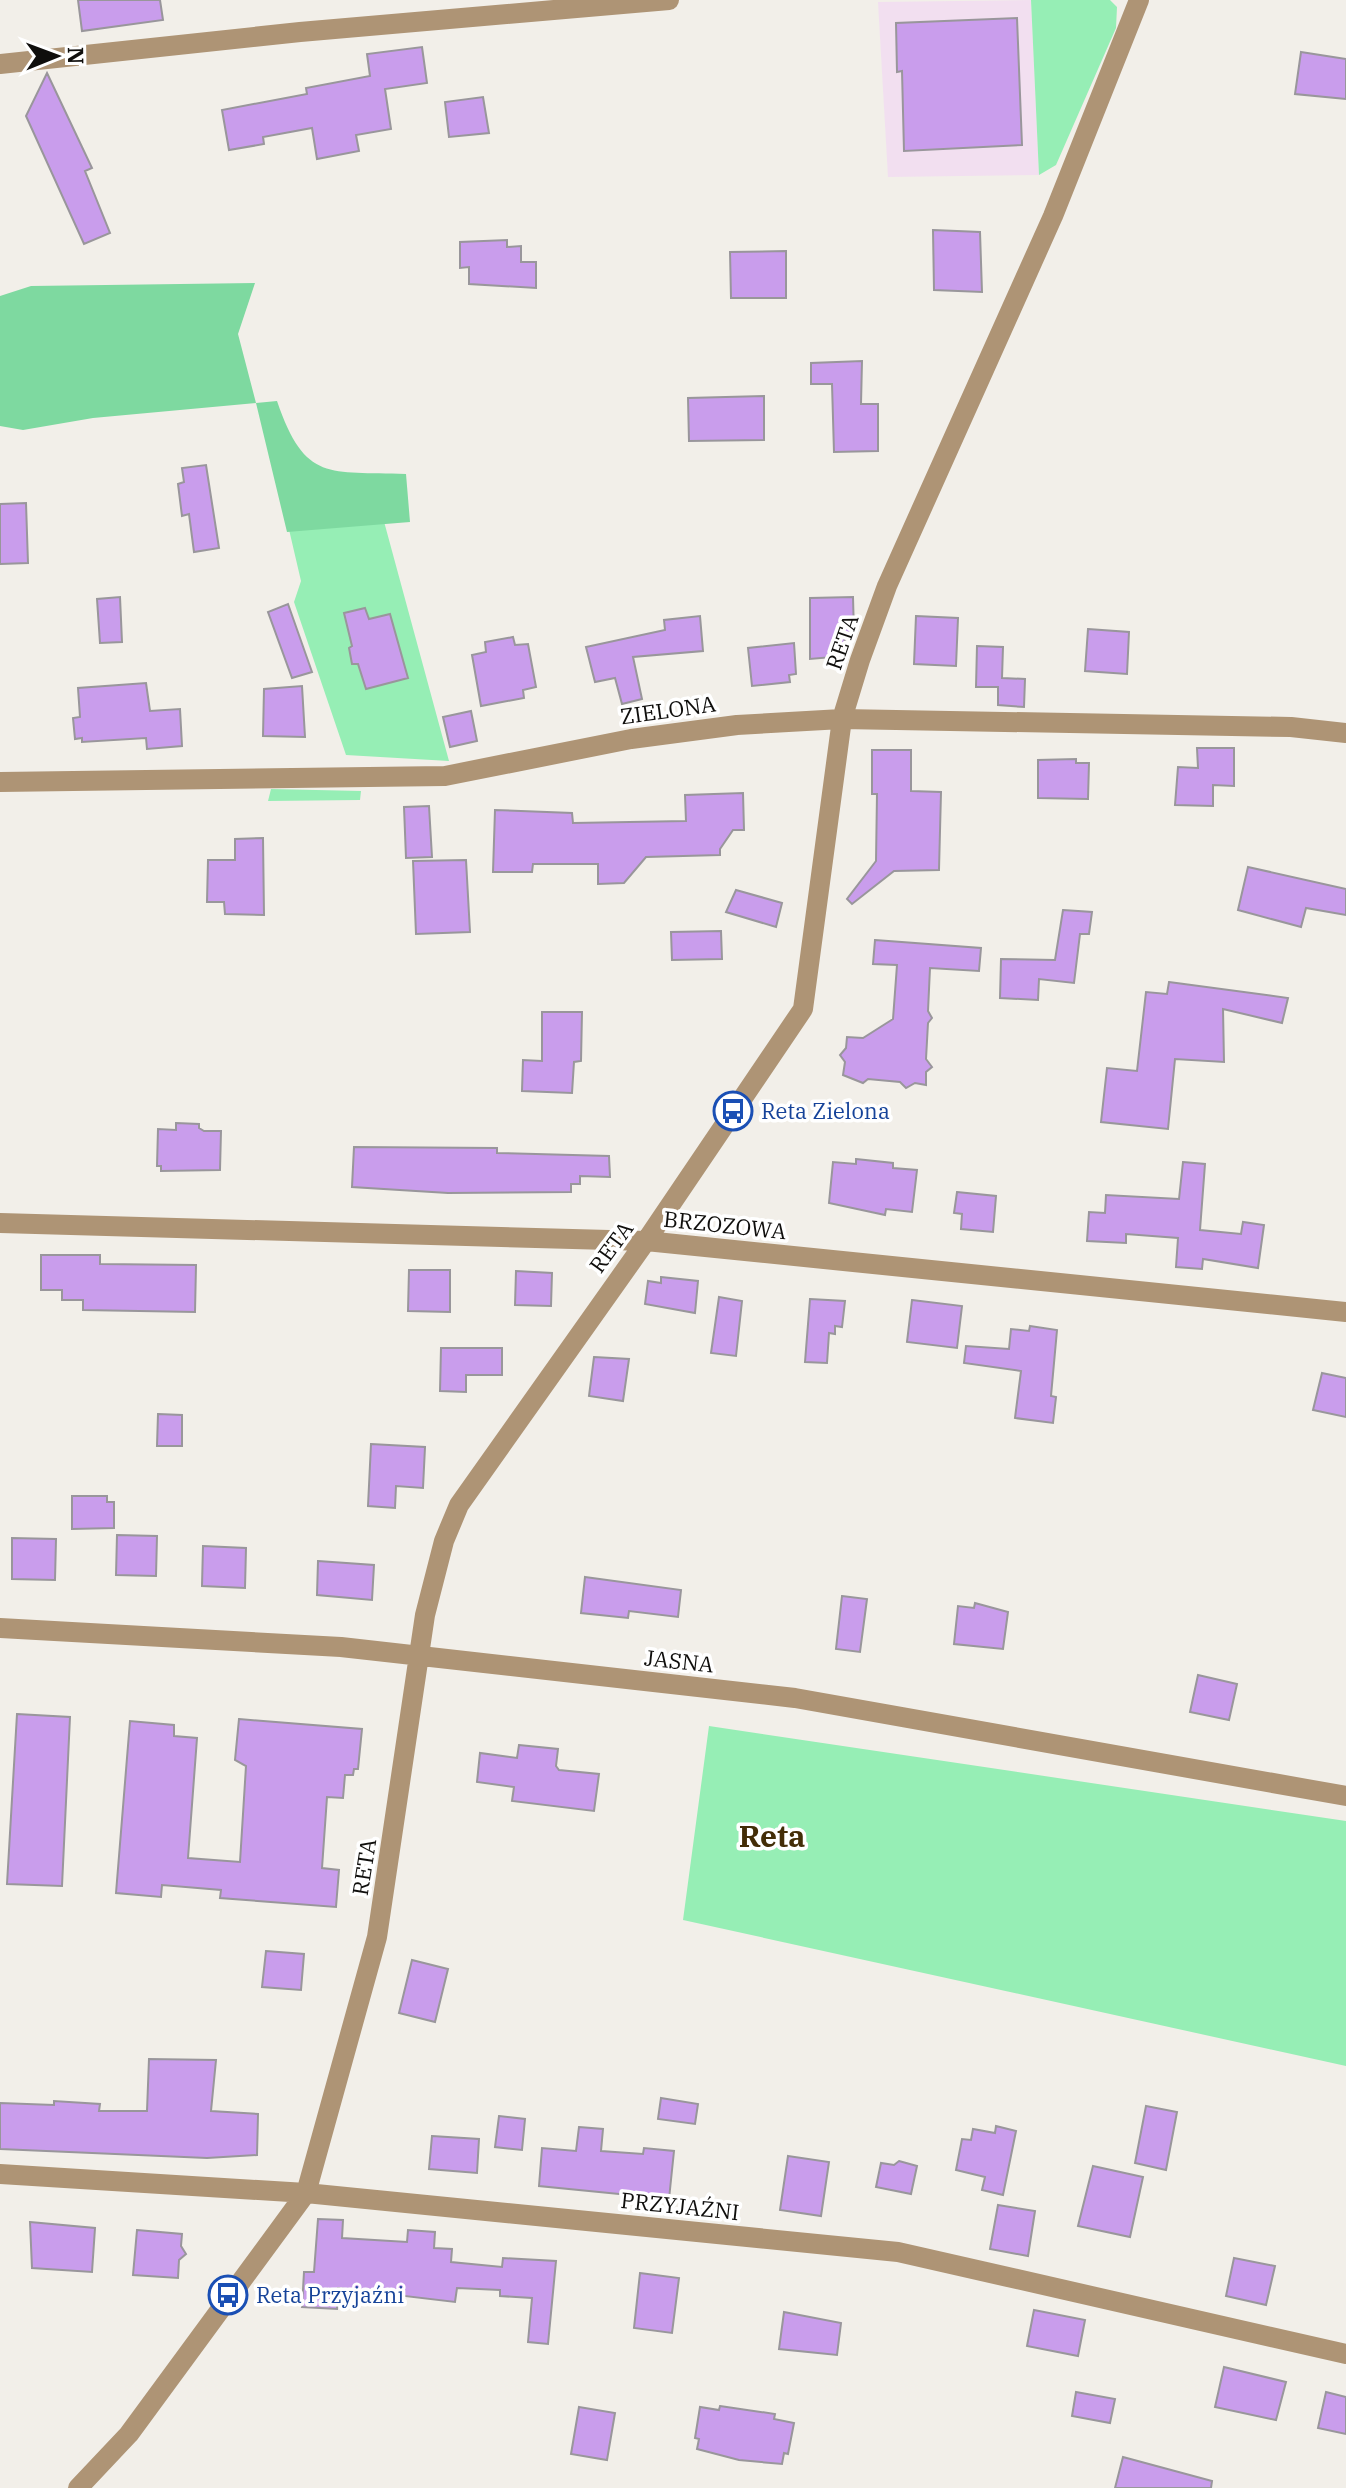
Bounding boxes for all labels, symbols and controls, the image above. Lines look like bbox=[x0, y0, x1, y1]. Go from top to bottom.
north arrow bbox=[16, 16, 96, 96]
text: N bbox=[62, 47, 91, 65]
street label: RETA bbox=[819, 610, 865, 674]
street label: ZIELONA bbox=[618, 688, 718, 731]
bus stop icon: Reta Zielona bbox=[712, 1090, 754, 1132]
place label: Reta Zielona bbox=[761, 1096, 890, 1125]
street label: BRZOZOWA bbox=[662, 1204, 788, 1245]
street label: RETA bbox=[582, 1215, 639, 1278]
street label: JASNA bbox=[643, 1642, 715, 1679]
district label: Reta bbox=[739, 1816, 805, 1855]
street label: RETA bbox=[345, 1836, 382, 1897]
street label: PRZYJAŹNI bbox=[619, 2185, 741, 2226]
bus stop icon: Reta Przyjaźni bbox=[207, 2274, 249, 2316]
place label: Reta Przyjaźni bbox=[256, 2280, 404, 2309]

